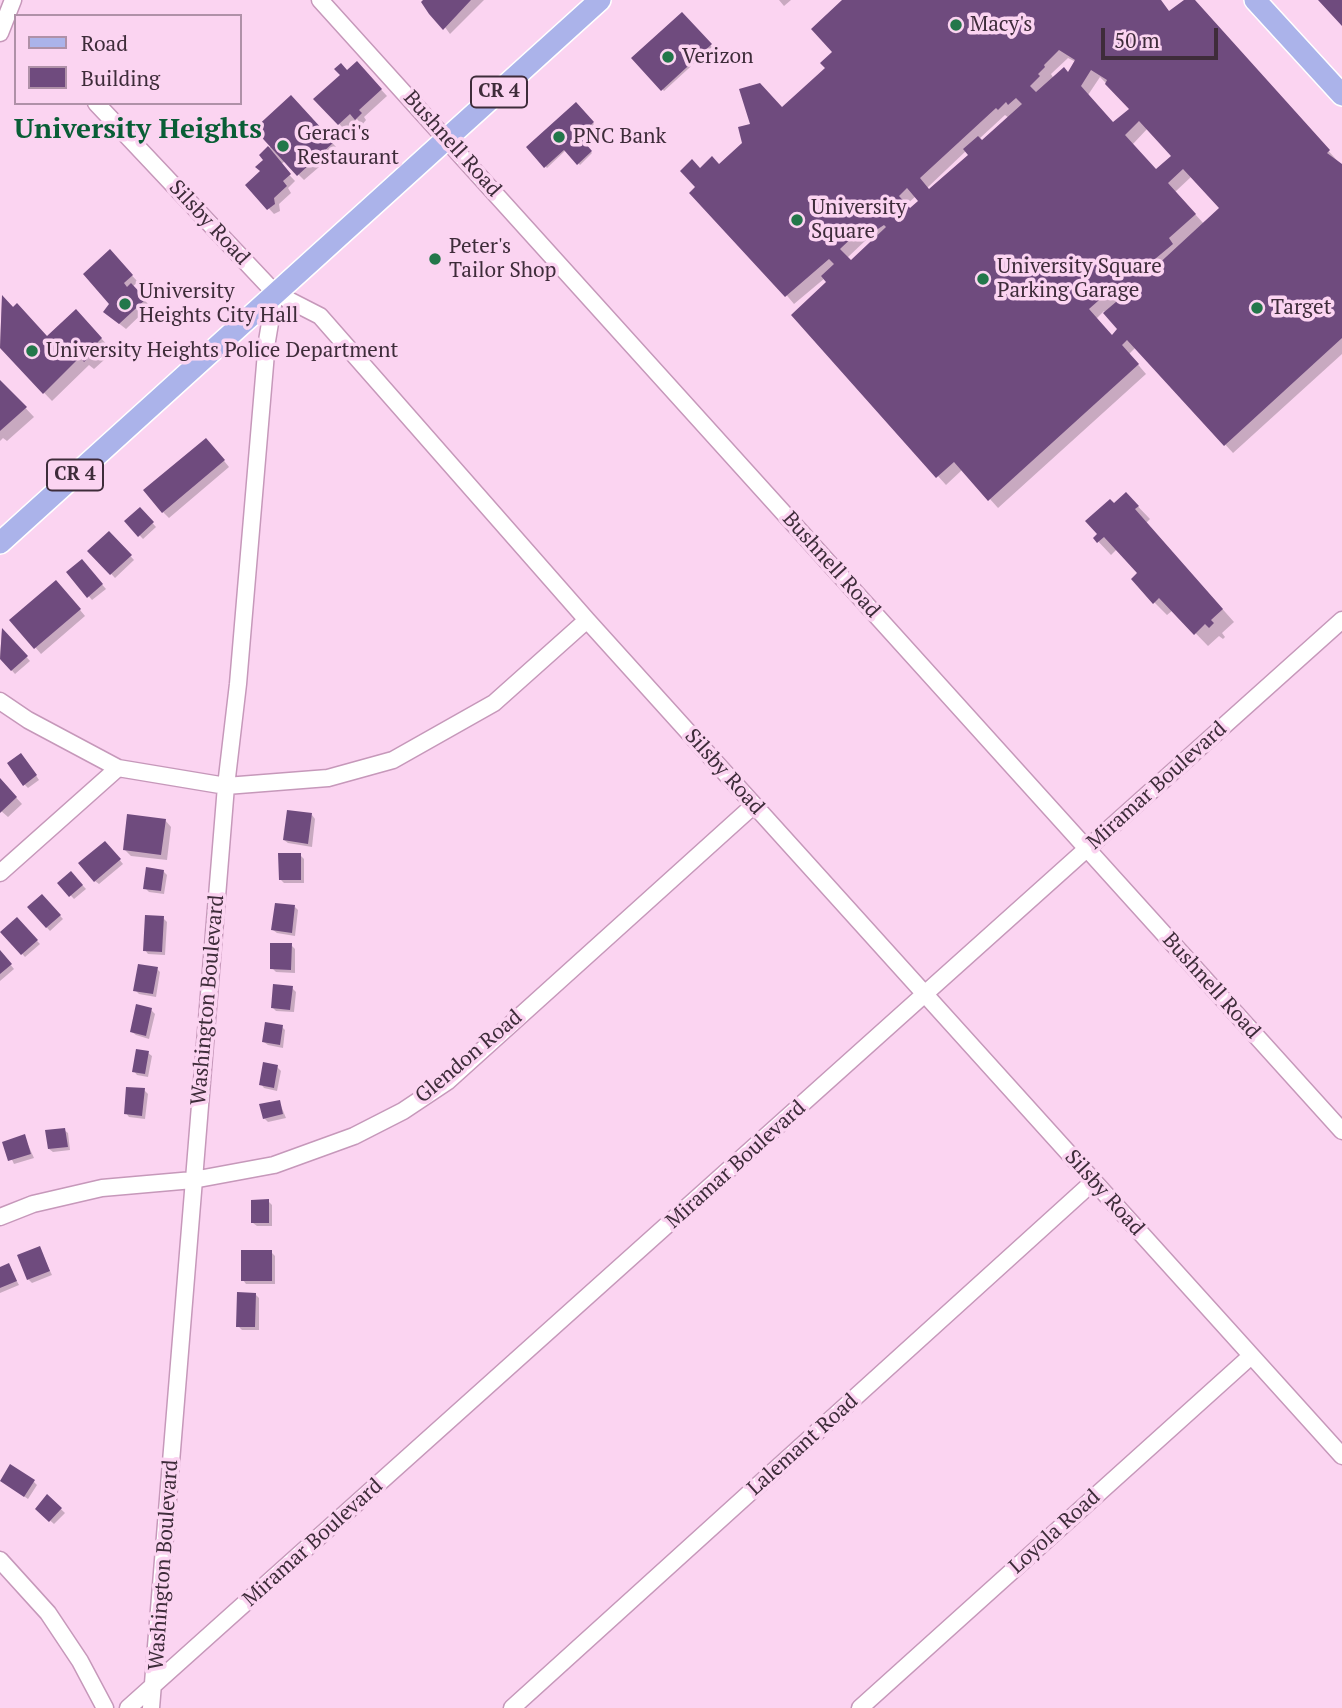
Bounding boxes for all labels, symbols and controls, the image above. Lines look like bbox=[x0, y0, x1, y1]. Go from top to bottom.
place label: Macy's bbox=[970, 12, 1032, 38]
legend bbox=[14, 14, 242, 105]
scale bar bbox=[1104, 14, 1221, 58]
marker: Macy's bbox=[948, 17, 964, 33]
text: 50 m bbox=[1114, 26, 1160, 54]
text: Road bbox=[81, 29, 128, 57]
place label: Verizon bbox=[682, 44, 753, 70]
marker: Verizon bbox=[660, 49, 676, 65]
text: Building bbox=[81, 64, 160, 92]
road number: CR 4 bbox=[471, 76, 527, 108]
street label: Bushnell Road bbox=[398, 86, 506, 202]
district label: University Heights bbox=[14, 113, 262, 147]
place label: Geraci's Restaurant bbox=[297, 121, 399, 171]
place label: PNC Bank bbox=[573, 124, 666, 150]
marker: PNC Bank bbox=[551, 129, 567, 145]
marker: Geraci's Restaurant bbox=[275, 138, 291, 154]
street label: Silsby Road bbox=[163, 175, 255, 271]
place label: University Square bbox=[811, 195, 907, 245]
marker: University Square bbox=[789, 212, 805, 228]
place label: Peter's Tailor Shop bbox=[449, 234, 556, 284]
marker: Peter's Tailor Shop bbox=[427, 251, 443, 267]
place label: University Square Parking Garage bbox=[997, 254, 1162, 304]
marker: University Square Parking Garage bbox=[975, 271, 991, 287]
place label: University Heights City Hall bbox=[139, 279, 298, 329]
place label: Target bbox=[1271, 295, 1331, 321]
marker: University Heights City Hall bbox=[117, 296, 133, 312]
marker: Target bbox=[1249, 300, 1265, 316]
place label: University Heights Police Department bbox=[46, 338, 398, 364]
marker: University Heights Police Department bbox=[24, 343, 40, 359]
road number: CR 4 bbox=[47, 460, 103, 490]
street label: Bushnell Road bbox=[777, 507, 885, 623]
street label: Miramar Boulevard bbox=[1082, 717, 1232, 855]
street label: Silsby Road bbox=[679, 724, 769, 820]
street label: Washington Boulevard bbox=[186, 894, 230, 1106]
street label: Bushnell Road bbox=[1157, 928, 1265, 1044]
street label: Glendon Road bbox=[411, 1005, 527, 1109]
street label: Miramar Boulevard bbox=[661, 1096, 811, 1234]
street label: Silsby Road bbox=[1059, 1145, 1149, 1241]
street label: Lalemant Road bbox=[743, 1389, 863, 1501]
street label: Washington Boulevard bbox=[144, 1459, 184, 1671]
street label: Miramar Boulevard bbox=[238, 1474, 388, 1612]
street label: Loyola Road bbox=[1004, 1485, 1106, 1579]

